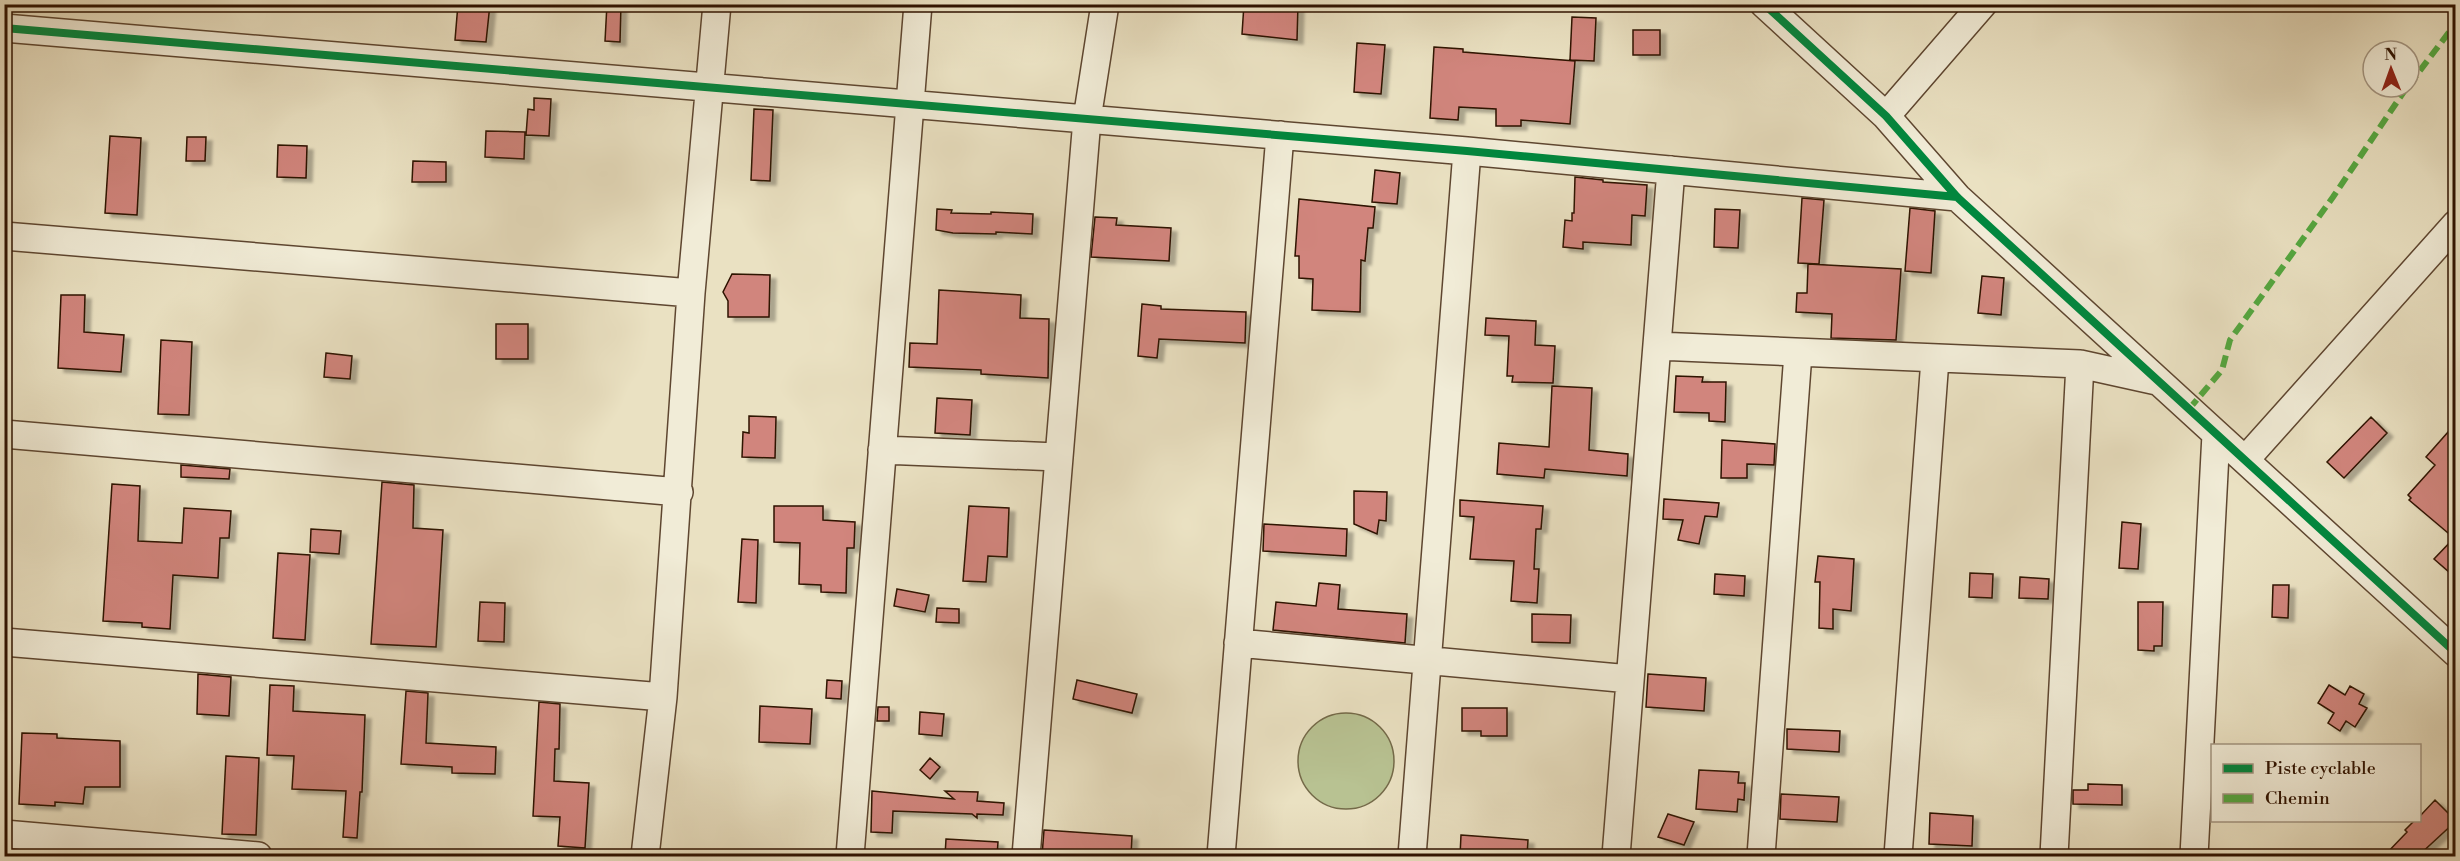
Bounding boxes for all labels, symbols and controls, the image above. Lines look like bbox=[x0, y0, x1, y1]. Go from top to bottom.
north arrow bbox=[2361, 39, 2421, 99]
text: N bbox=[2384, 45, 2398, 65]
legend bbox=[2211, 744, 2421, 822]
text: Piste cyclable bbox=[2265, 757, 2376, 780]
text: Chemin bbox=[2265, 787, 2330, 810]

